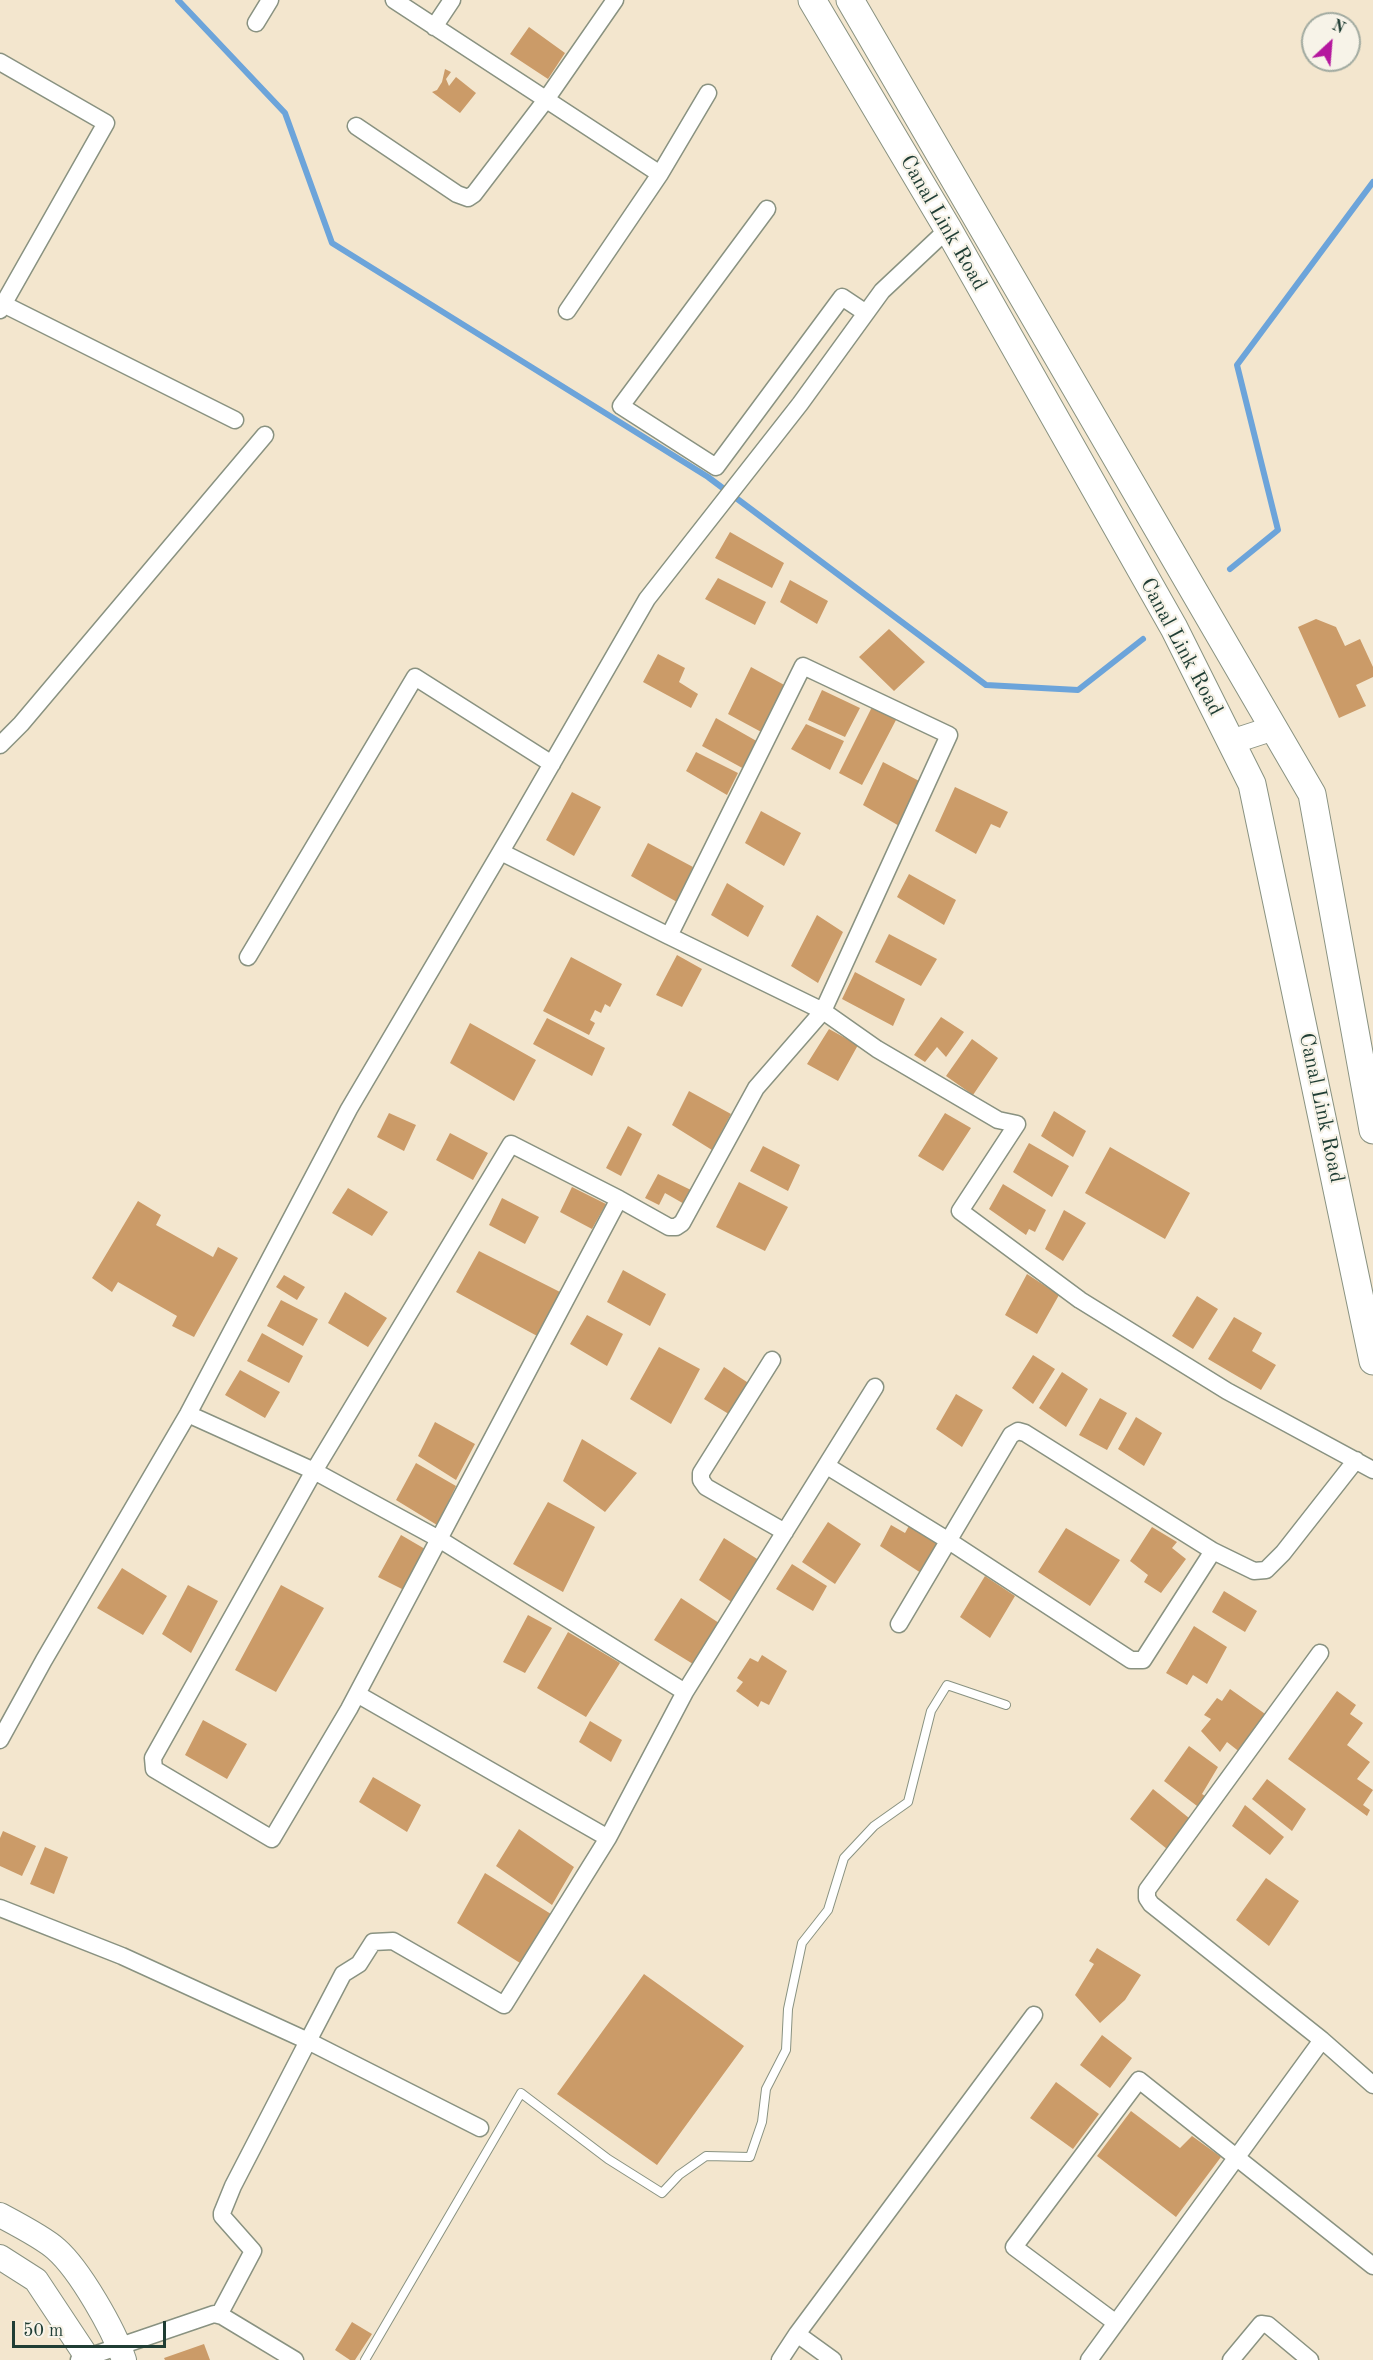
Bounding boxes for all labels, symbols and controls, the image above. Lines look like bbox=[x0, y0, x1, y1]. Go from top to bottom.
north arrow bbox=[1301, 12, 1361, 72]
text: N bbox=[1329, 18, 1347, 37]
street label: Canal Link Road bbox=[894, 151, 992, 295]
street label: Canal Link Road bbox=[1134, 574, 1228, 720]
street label: Canal Link Road bbox=[1293, 1031, 1349, 1185]
scale bar bbox=[15, 2309, 170, 2347]
text: 50 m bbox=[23, 2322, 63, 2340]

